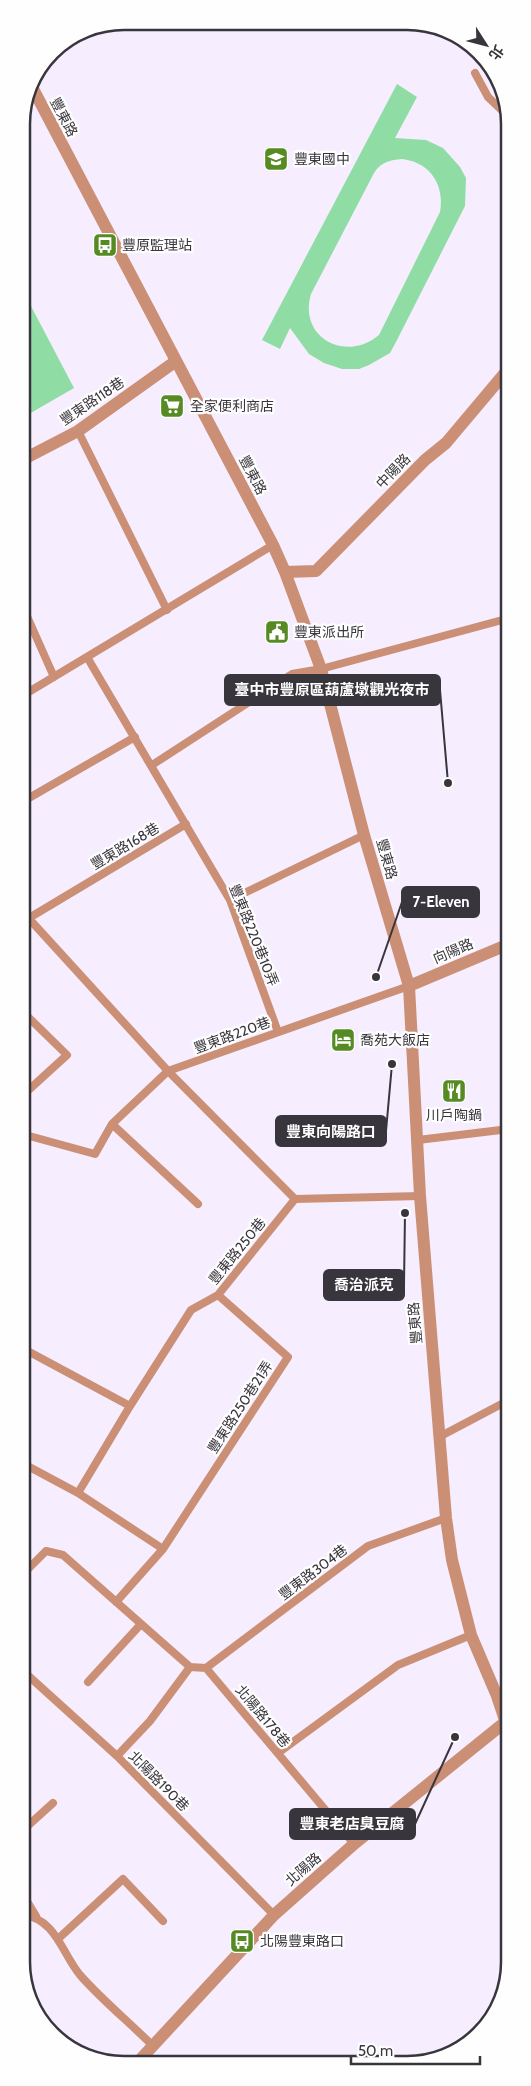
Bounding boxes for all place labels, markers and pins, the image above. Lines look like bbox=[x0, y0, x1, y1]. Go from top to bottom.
school or university icon: 豐東國中 bbox=[263, 146, 289, 172]
place label: 豐東國中 bbox=[294, 150, 350, 168]
bus stop icon: 豐原監理站 bbox=[92, 232, 118, 258]
place label: 豐原監理站 bbox=[122, 236, 192, 254]
supermarket icon: 全家便利商店 bbox=[159, 393, 185, 419]
place label: 全家便利商店 bbox=[190, 397, 274, 415]
public building icon: 豐東派出所 bbox=[264, 619, 290, 645]
place label: 豐東派出所 bbox=[294, 623, 364, 641]
callout: 臺中市豐原區葫蘆墩觀光夜市 bbox=[225, 675, 440, 705]
callout: 7-Eleven bbox=[402, 887, 479, 917]
hotel icon: 喬苑大飯店 bbox=[330, 1027, 356, 1053]
place label: 喬苑大飯店 bbox=[360, 1031, 430, 1049]
restaurant icon: 川戶陶鍋 bbox=[441, 1078, 467, 1104]
place label: 川戶陶鍋 bbox=[426, 1106, 482, 1124]
callout: 豐東向陽路口 bbox=[276, 1116, 386, 1146]
callout: 喬治派克 bbox=[324, 1270, 404, 1300]
callout: 豐東老店臭豆腐 bbox=[290, 1809, 415, 1839]
bus stop icon: 北陽豐東路口 bbox=[229, 1928, 255, 1954]
place label: 北陽豐東路口 bbox=[260, 1932, 344, 1950]

